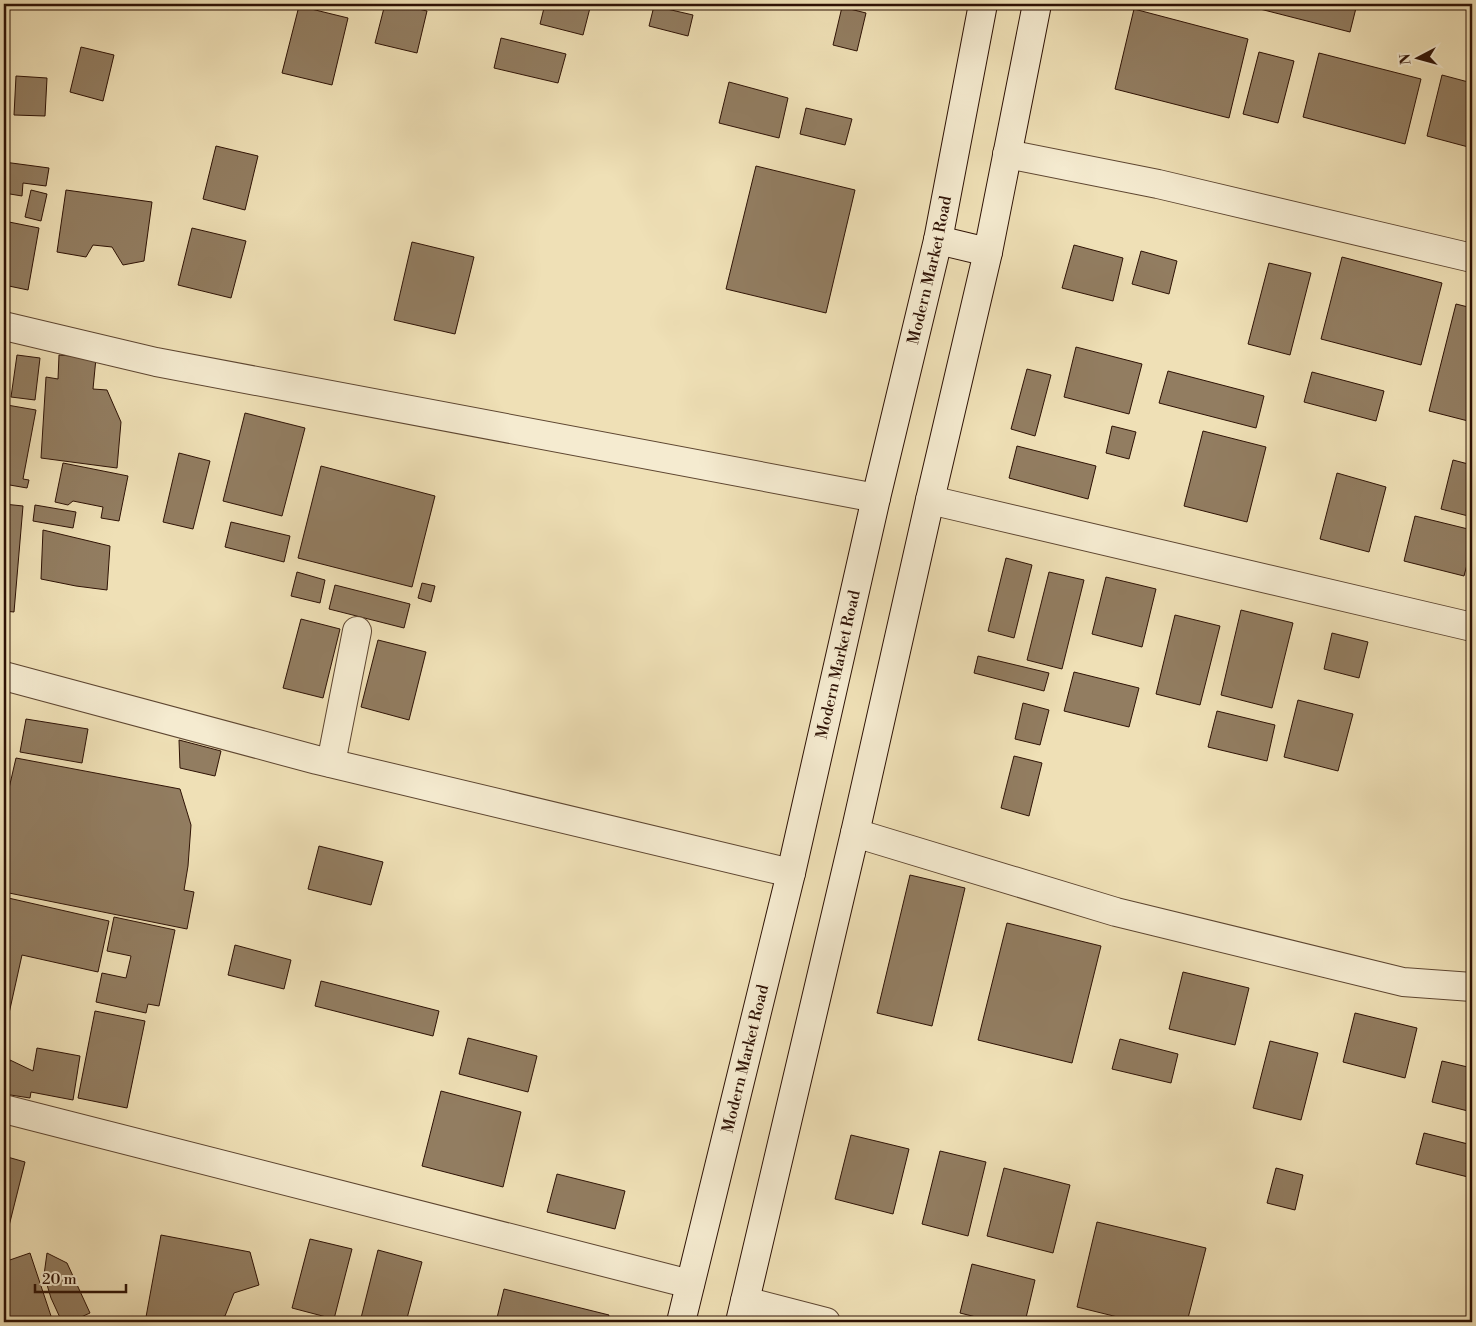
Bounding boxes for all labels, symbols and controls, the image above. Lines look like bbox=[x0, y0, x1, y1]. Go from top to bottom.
north arrow bbox=[1394, 32, 1444, 82]
text: N bbox=[1397, 53, 1416, 66]
street label: Modern Market Road bbox=[903, 194, 956, 346]
street label: Modern Market Road bbox=[812, 588, 865, 741]
street label: Modern Market Road bbox=[718, 983, 773, 1135]
scale bar bbox=[35, 1261, 126, 1293]
text: 20 m bbox=[42, 1270, 77, 1289]

